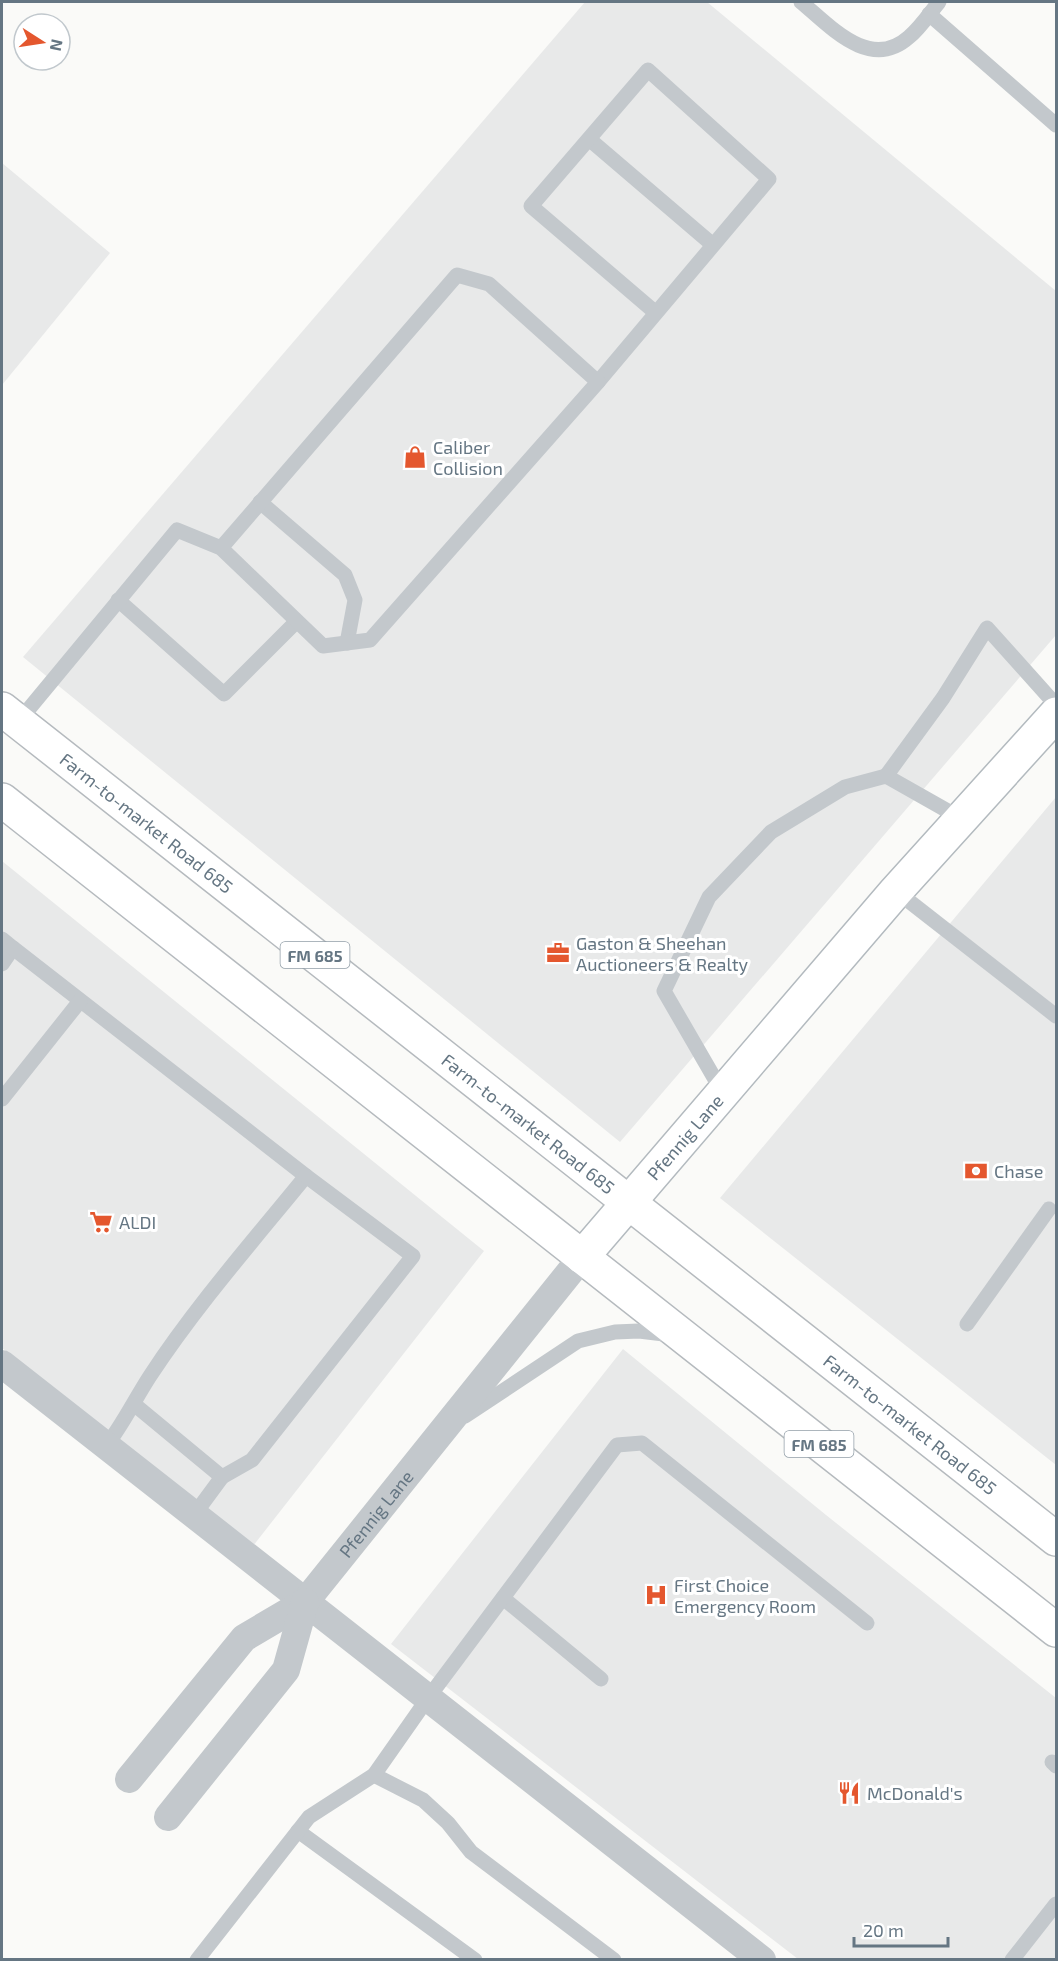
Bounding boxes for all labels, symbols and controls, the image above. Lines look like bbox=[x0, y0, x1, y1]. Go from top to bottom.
north arrow bbox=[12, 12, 72, 72]
text: N bbox=[47, 38, 68, 53]
place label: Caliber Collision bbox=[433, 436, 503, 479]
shop icon: Caliber Collision bbox=[402, 444, 428, 470]
street label: Farm-to-market Road 685 bbox=[56, 748, 237, 898]
place label: Gaston & Sheehan Auctioneers & Realty bbox=[576, 932, 749, 975]
office icon: Gaston & Sheehan Auctioneers & Realty bbox=[545, 940, 571, 966]
road number: FM 685 bbox=[280, 942, 350, 968]
street label: Farm-to-market Road 685 bbox=[437, 1049, 619, 1198]
street label: Pfennig Lane bbox=[642, 1090, 728, 1184]
bank icon: Chase bbox=[963, 1158, 989, 1184]
place label: Chase bbox=[994, 1160, 1043, 1182]
supermarket icon: ALDI bbox=[88, 1209, 114, 1235]
place label: ALDI bbox=[119, 1211, 156, 1233]
street label: Farm-to-market Road 685 bbox=[819, 1349, 1001, 1499]
road number: FM 685 bbox=[784, 1431, 854, 1457]
street label: Pfennig Lane bbox=[334, 1466, 418, 1562]
place label: First Choice Emergency Room bbox=[674, 1574, 816, 1617]
hospital icon: First Choice Emergency Room bbox=[643, 1582, 669, 1608]
restaurant icon: McDonald's bbox=[836, 1780, 862, 1806]
place label: McDonald's bbox=[867, 1782, 963, 1804]
scale bar bbox=[854, 1910, 948, 1948]
text: 20 m bbox=[863, 1919, 904, 1941]

